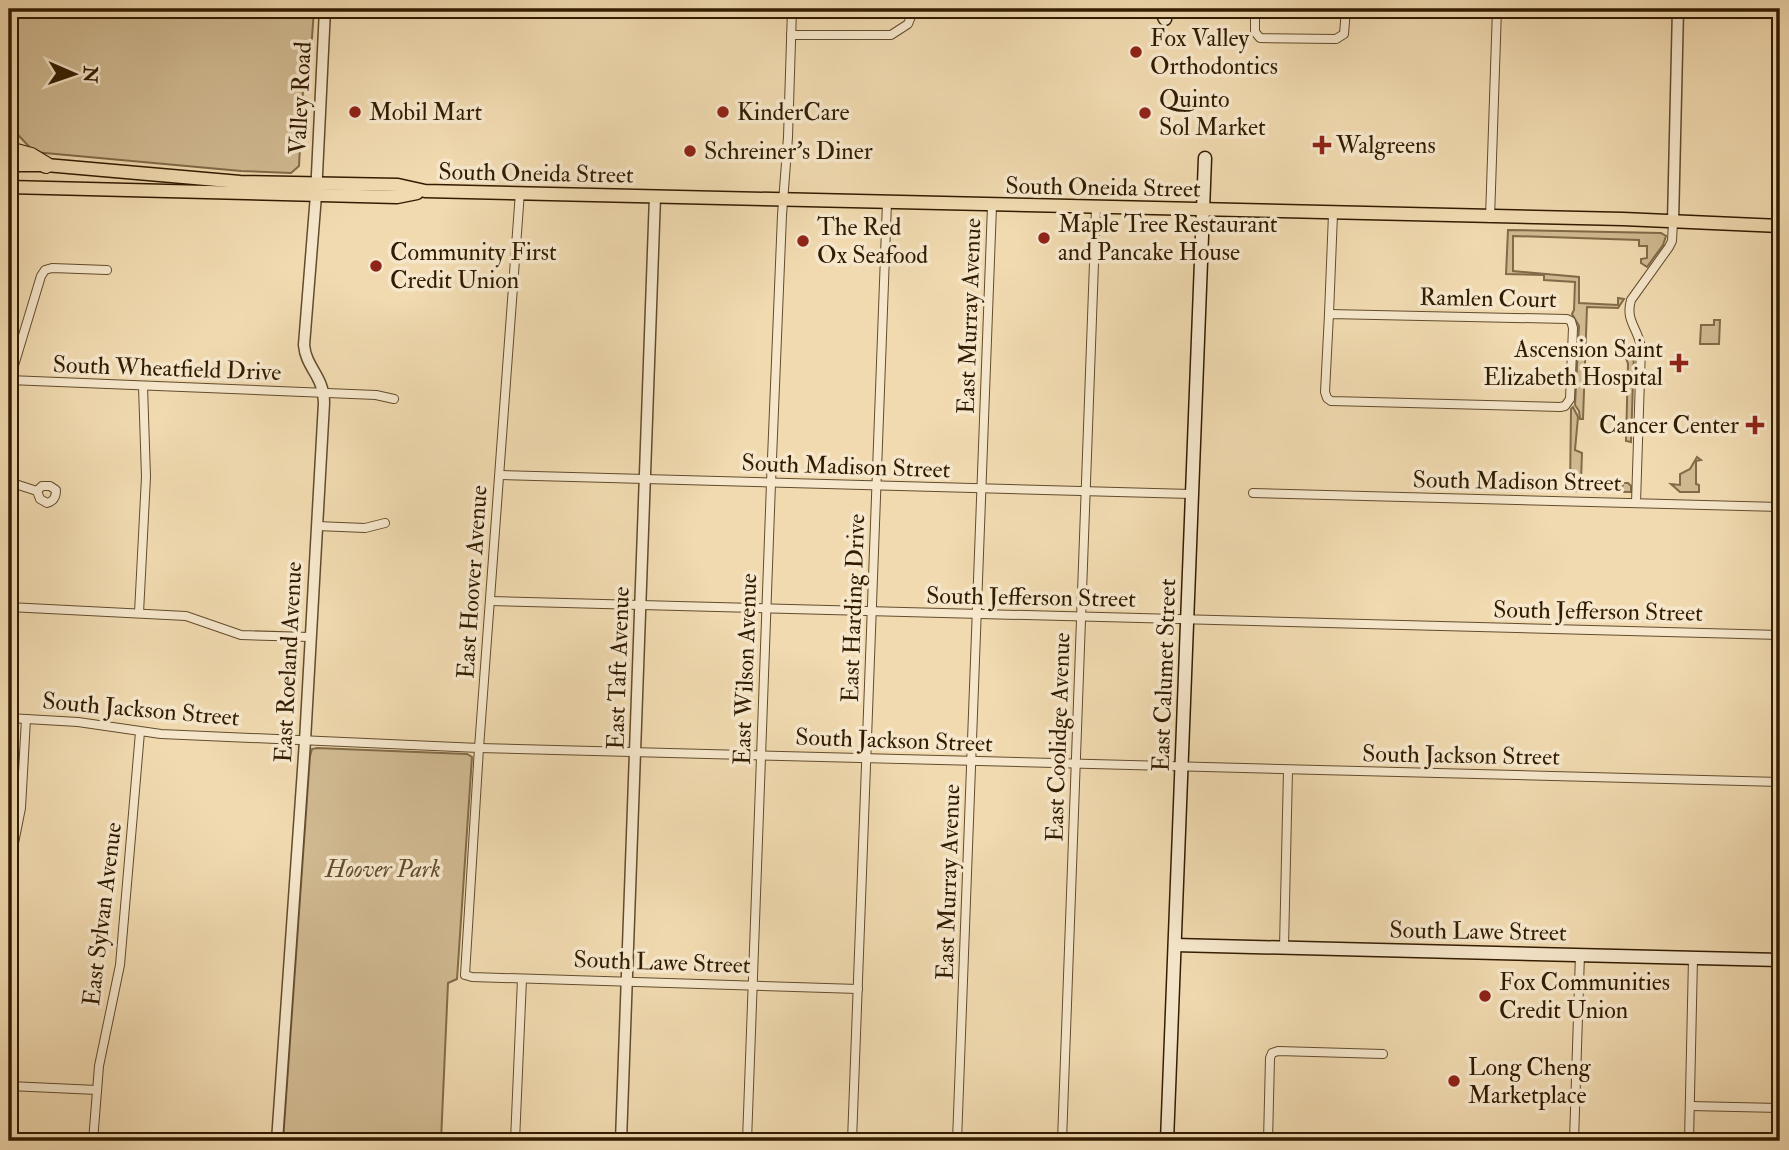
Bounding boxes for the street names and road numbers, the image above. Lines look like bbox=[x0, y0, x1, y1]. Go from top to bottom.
street label: Valley Road bbox=[282, 41, 319, 155]
street label: South Oneida Street bbox=[438, 156, 634, 191]
street label: South Oneida Street bbox=[1005, 170, 1201, 205]
street label: East Murray Avenue bbox=[951, 217, 988, 415]
street label: Ramlen Court bbox=[1419, 282, 1557, 315]
street label: South Wheatfield Drive bbox=[52, 349, 282, 388]
street label: South Madison Street bbox=[741, 447, 951, 486]
street label: South Madison Street bbox=[1412, 464, 1622, 499]
street label: East Hoover Avenue bbox=[450, 484, 495, 680]
street label: East Harding Drive bbox=[835, 513, 872, 703]
street label: East Roeland Avenue bbox=[268, 561, 309, 763]
street label: East Wilson Avenue bbox=[727, 573, 764, 765]
street label: East Calumet Street bbox=[1146, 578, 1183, 772]
street label: South Jefferson Street bbox=[926, 580, 1136, 615]
street label: East Taft Avenue bbox=[600, 586, 637, 750]
street label: South Jefferson Street bbox=[1493, 594, 1703, 629]
street label: East Coolidge Avenue bbox=[1039, 632, 1078, 842]
street label: South Jackson Street bbox=[41, 685, 241, 734]
street label: South Jackson Street bbox=[795, 722, 994, 759]
street label: South Jackson Street bbox=[1362, 738, 1560, 773]
street label: East Murray Avenue bbox=[930, 783, 967, 981]
street label: East Sylvan Avenue bbox=[76, 820, 129, 1008]
street label: South Lawe Street bbox=[1389, 914, 1567, 949]
street label: South Lawe Street bbox=[573, 944, 751, 981]

